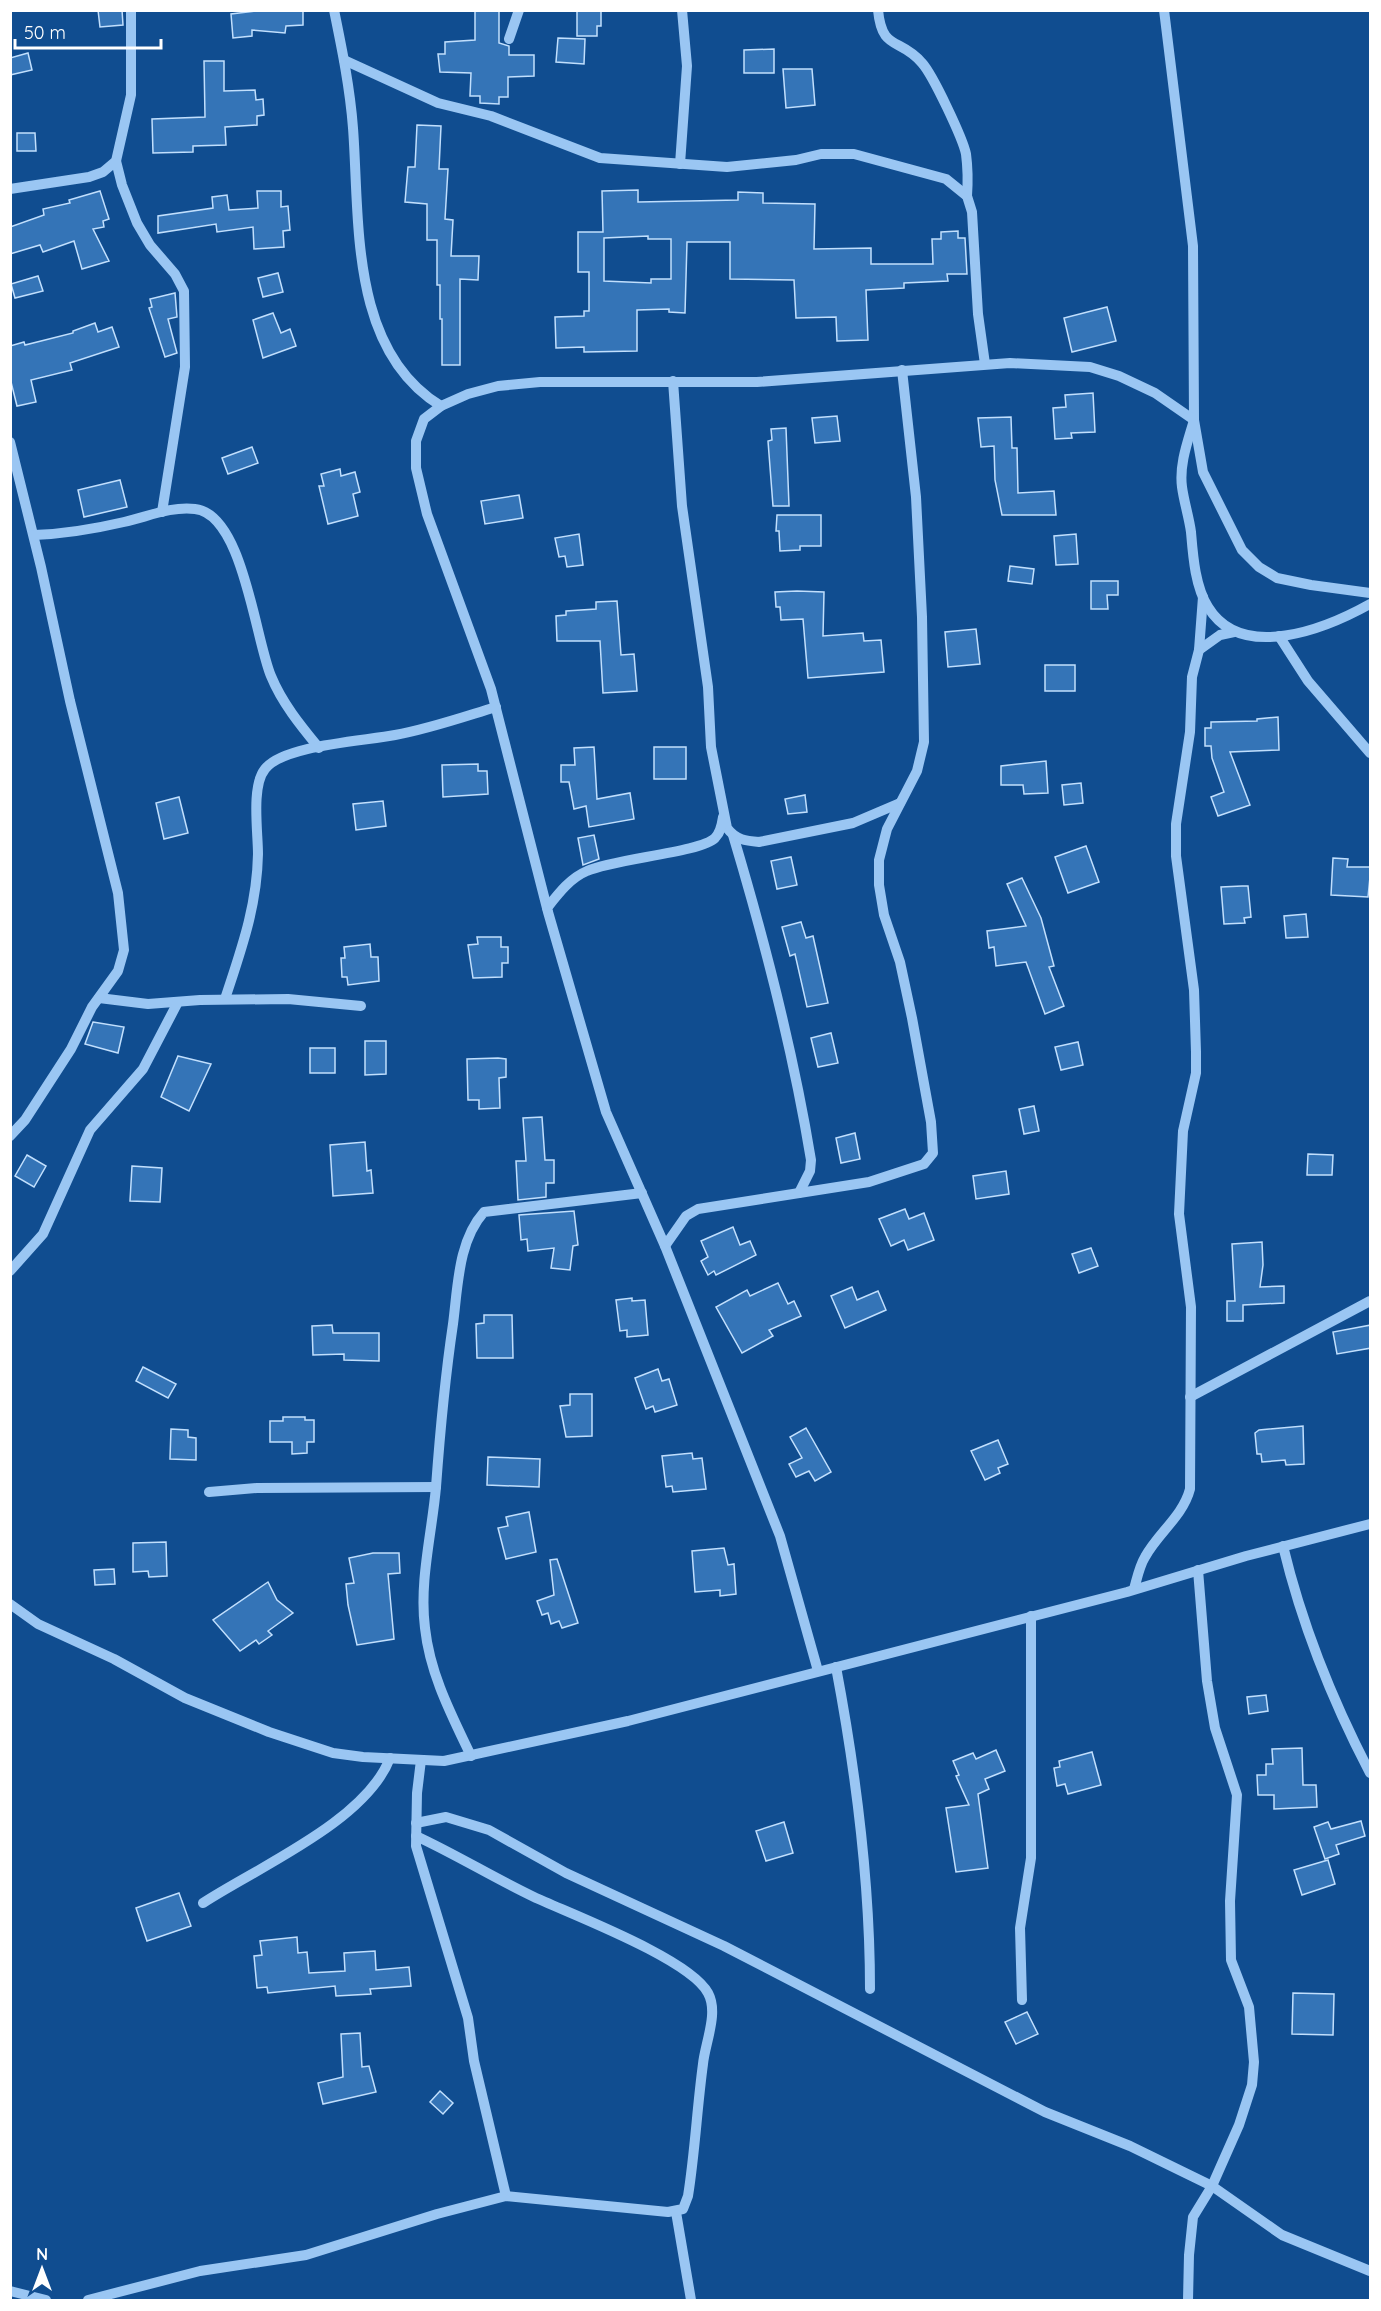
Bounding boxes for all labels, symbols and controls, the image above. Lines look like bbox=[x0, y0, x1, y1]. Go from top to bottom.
scale bar bbox=[15, 12, 160, 50]
text: 50 m bbox=[24, 21, 66, 44]
north arrow bbox=[12, 2239, 72, 2299]
text: N bbox=[36, 2244, 48, 2264]

